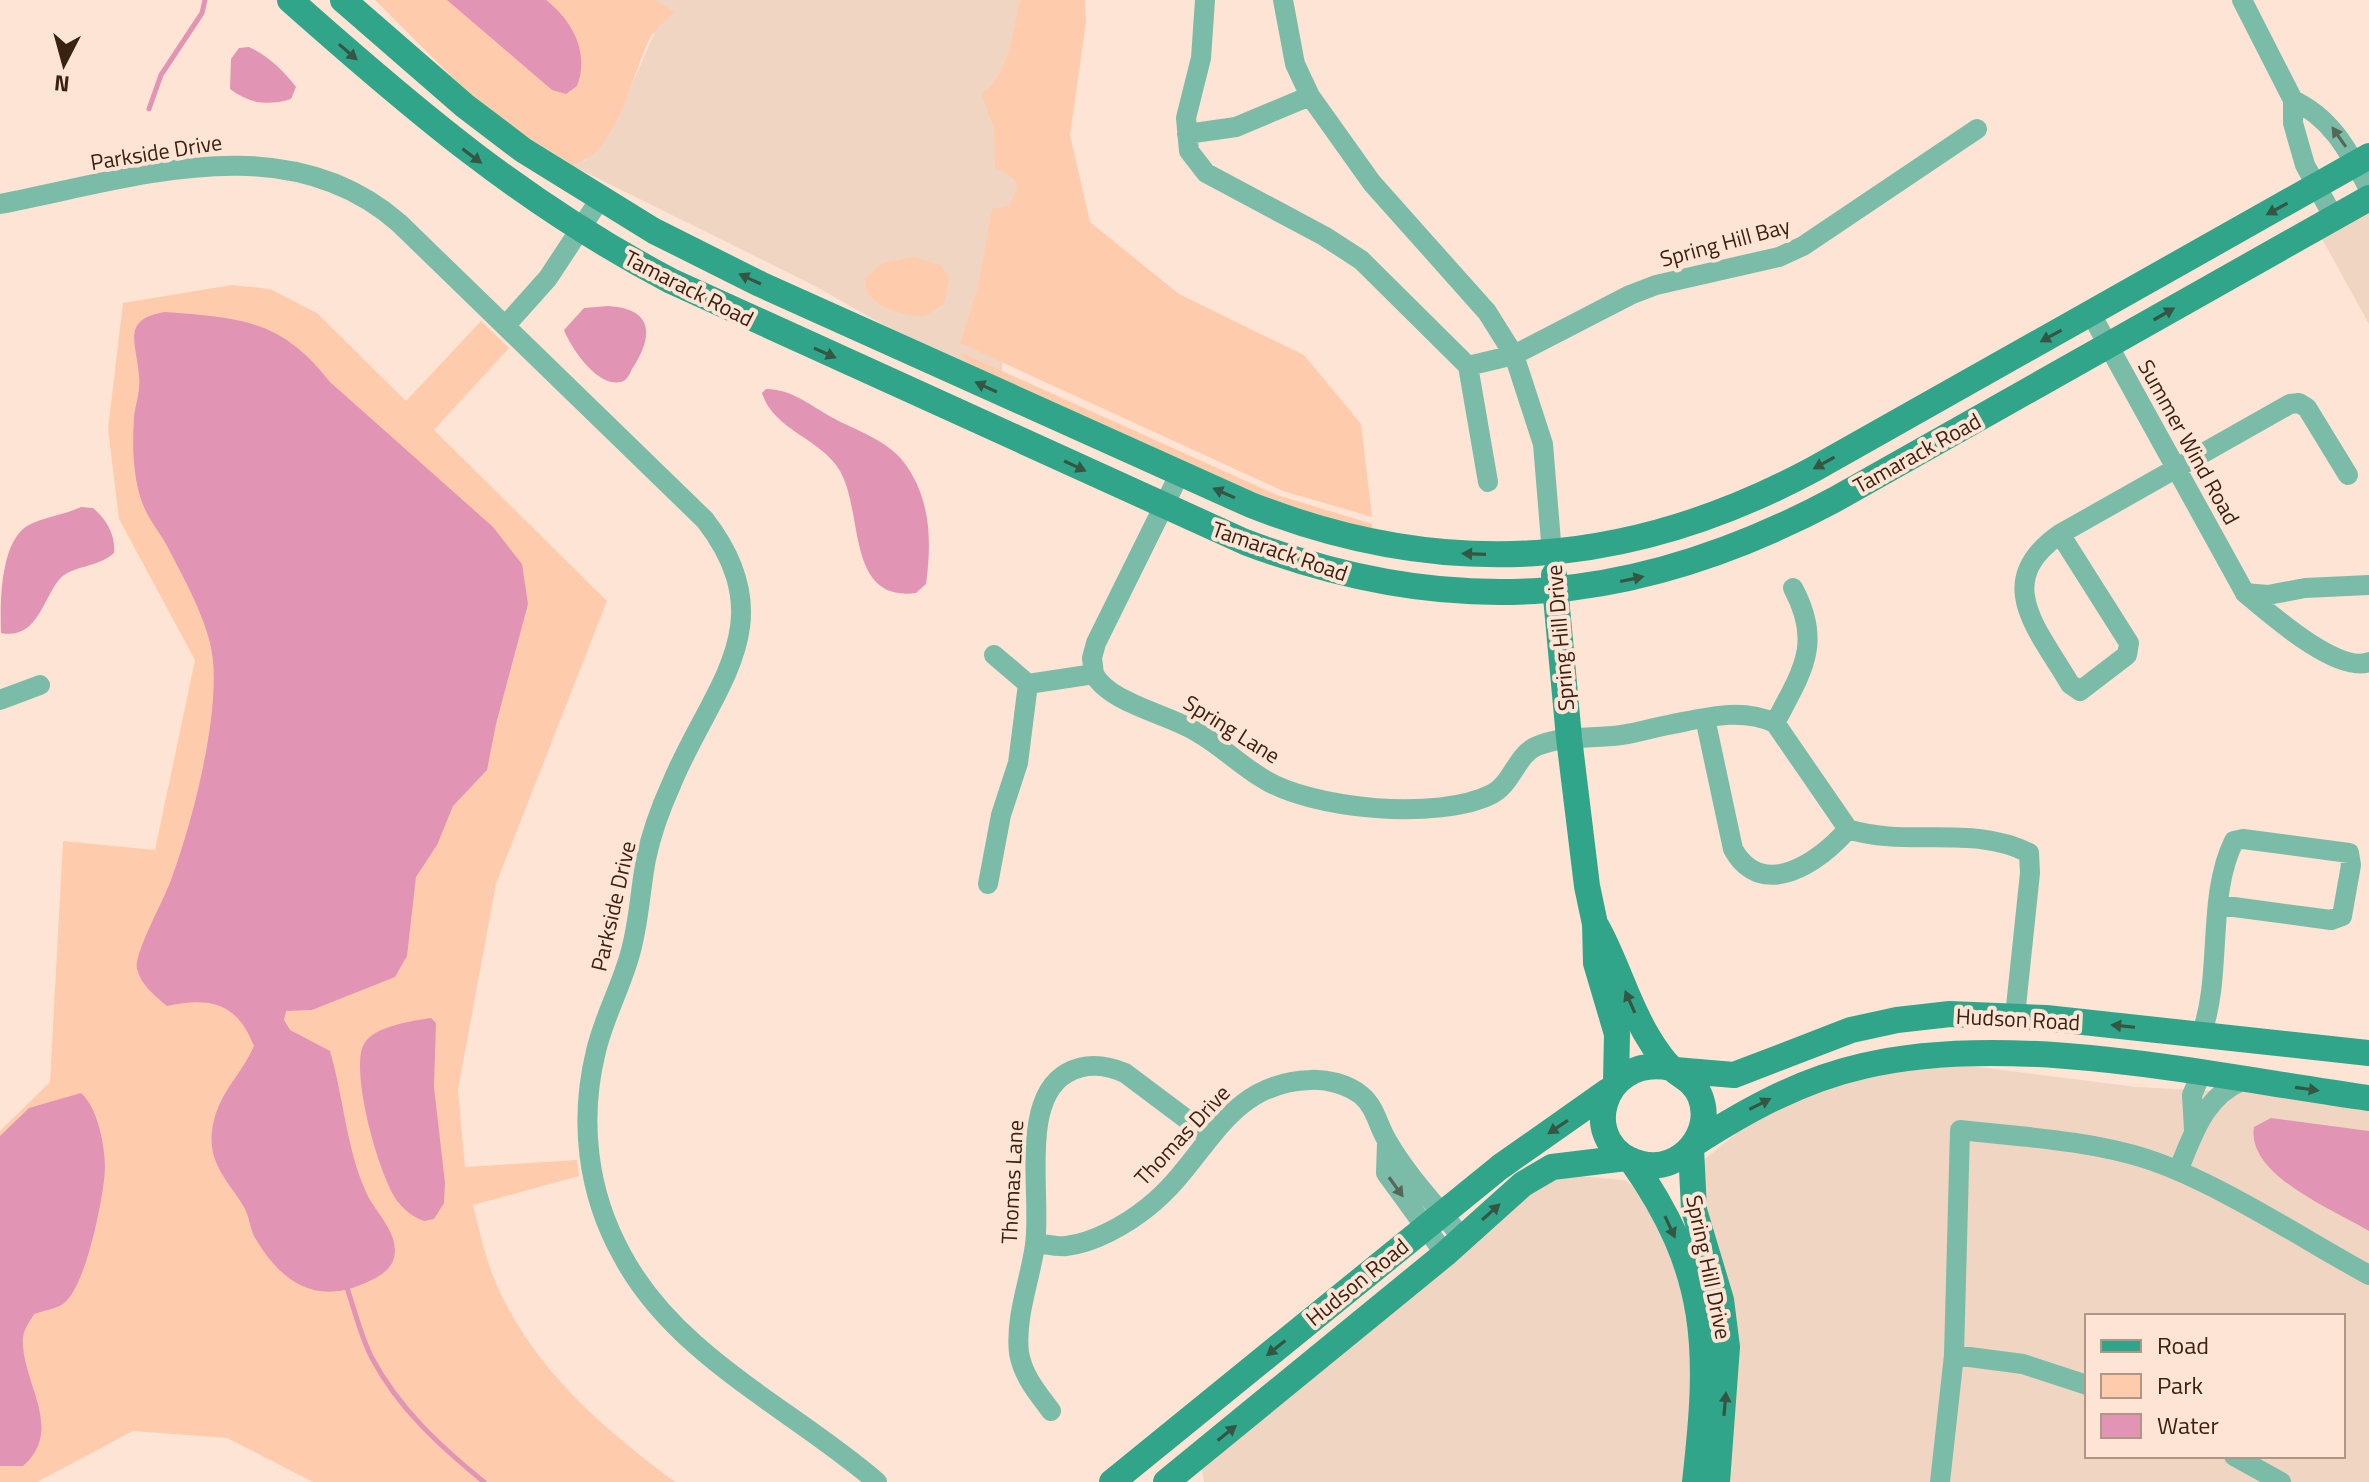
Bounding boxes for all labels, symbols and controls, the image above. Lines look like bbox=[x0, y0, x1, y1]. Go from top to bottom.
north arrow bbox=[24, 24, 104, 104]
one-way arrow bbox=[339, 42, 358, 60]
text: N bbox=[53, 66, 71, 102]
street label: Parkside Drive bbox=[88, 125, 224, 179]
one-way arrow bbox=[2331, 126, 2347, 148]
one-way arrow bbox=[462, 147, 482, 163]
one-way arrow bbox=[2266, 202, 2288, 216]
street label: Spring Hill Bay bbox=[1656, 208, 1794, 276]
street label: Tamarack Road bbox=[618, 241, 760, 335]
one-way arrow bbox=[738, 272, 762, 286]
one-way arrow bbox=[2153, 307, 2175, 321]
one-way arrow bbox=[2039, 329, 2062, 343]
one-way arrow bbox=[813, 346, 836, 359]
street label: Summer Wind Road bbox=[2129, 353, 2249, 531]
one-way arrow bbox=[975, 380, 998, 394]
street label: Tamarack Road bbox=[1847, 404, 1987, 502]
one-way arrow bbox=[1813, 456, 1835, 470]
one-way arrow bbox=[1064, 459, 1087, 473]
one-way arrow bbox=[1212, 486, 1236, 499]
street label: Tamarack Road bbox=[1208, 512, 1352, 590]
one-way arrow bbox=[1461, 548, 1486, 561]
street label: Spring Hill Drive bbox=[1537, 563, 1583, 713]
one-way arrow bbox=[1620, 572, 1645, 585]
street label: Spring Lane bbox=[1177, 686, 1287, 772]
street label: Parkside Drive bbox=[581, 837, 645, 975]
one-way arrow bbox=[1624, 990, 1637, 1013]
street label: Hudson Road bbox=[1955, 999, 2081, 1039]
one-way arrow bbox=[2110, 1020, 2135, 1033]
street label: Thomas Drive bbox=[1126, 1077, 1238, 1193]
one-way arrow bbox=[2294, 1083, 2319, 1096]
one-way arrow bbox=[1749, 1097, 1772, 1111]
street label: Thomas Lane bbox=[992, 1119, 1032, 1245]
one-way arrow bbox=[1547, 1119, 1569, 1134]
one-way arrow bbox=[1388, 1177, 1404, 1197]
street label: Spring Hill Drive bbox=[1677, 1192, 1741, 1342]
one-way arrow bbox=[1481, 1204, 1500, 1222]
one-way arrow bbox=[1663, 1215, 1677, 1238]
street label: Hudson Road bbox=[1298, 1230, 1416, 1334]
legend bbox=[2085, 1314, 2345, 1458]
text: Road bbox=[2157, 1327, 2209, 1363]
one-way arrow bbox=[1266, 1339, 1286, 1356]
text: Park bbox=[2157, 1367, 2203, 1403]
one-way arrow bbox=[1718, 1391, 1731, 1416]
text: Water bbox=[2157, 1407, 2219, 1443]
one-way arrow bbox=[1217, 1425, 1237, 1442]

